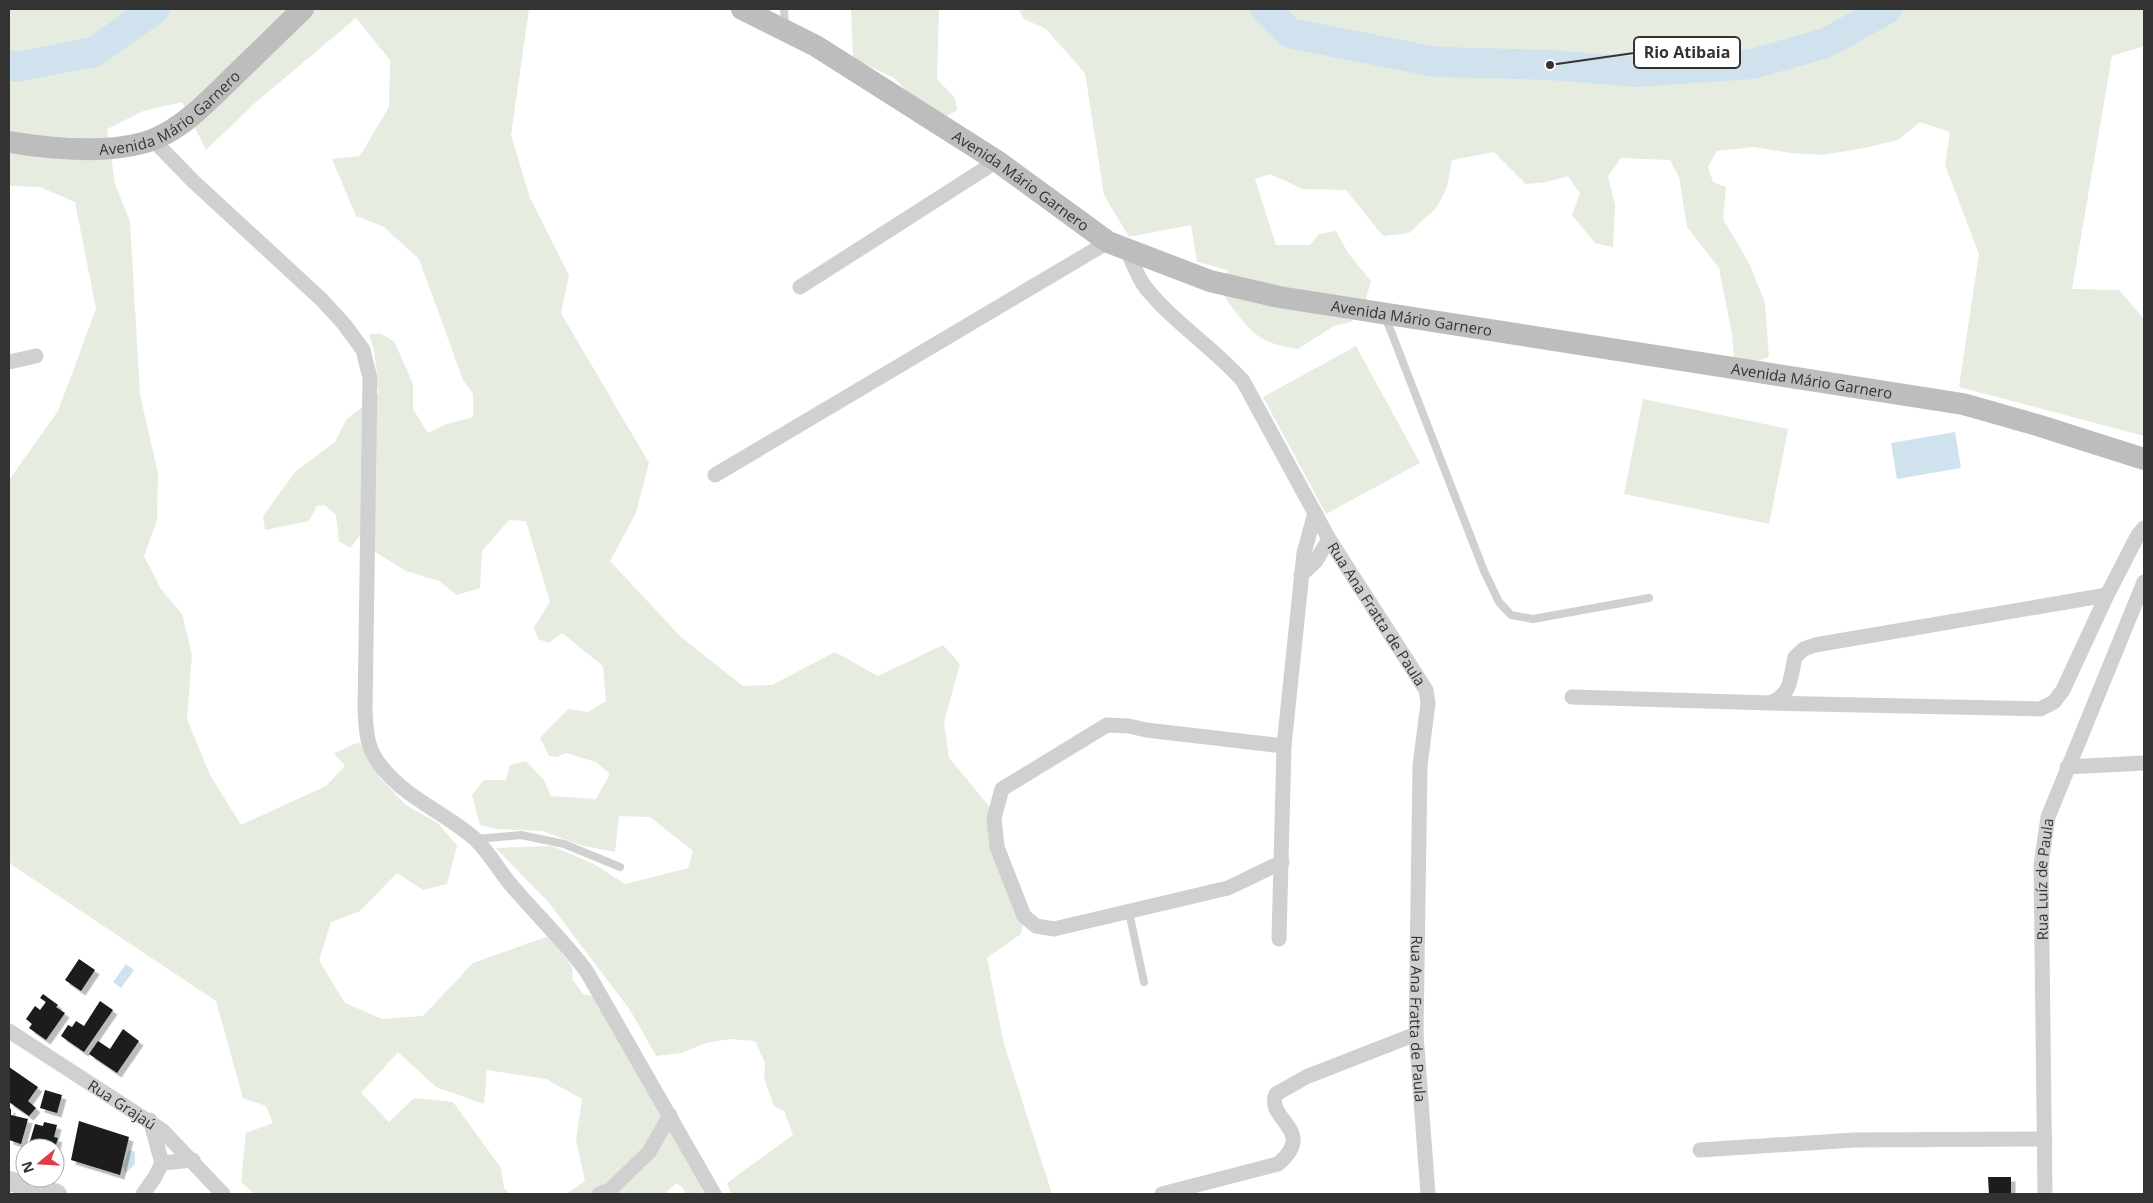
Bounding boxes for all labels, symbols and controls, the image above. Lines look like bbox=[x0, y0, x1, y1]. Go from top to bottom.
callout: Rio Atibaia bbox=[1634, 37, 1740, 68]
text: Rio Atibaia bbox=[1644, 41, 1730, 63]
street label: Avenida Mário Garnero bbox=[99, 66, 244, 159]
street label: Avenida Mário Garnero bbox=[949, 125, 1094, 235]
street label: Avenida Mário Garnero bbox=[1330, 295, 1494, 340]
street label: Avenida Mário Garnero bbox=[1730, 358, 1894, 403]
street label: Rua Ana Fratta de Paula bbox=[1324, 538, 1431, 690]
street label: Rua Luíz de Paula bbox=[2031, 817, 2058, 941]
street label: Rua Ana Fratta de Paula bbox=[1406, 935, 1431, 1103]
street label: Rua Grajaú bbox=[84, 1075, 160, 1134]
north arrow bbox=[15, 1138, 65, 1188]
text: N bbox=[16, 1159, 38, 1176]

